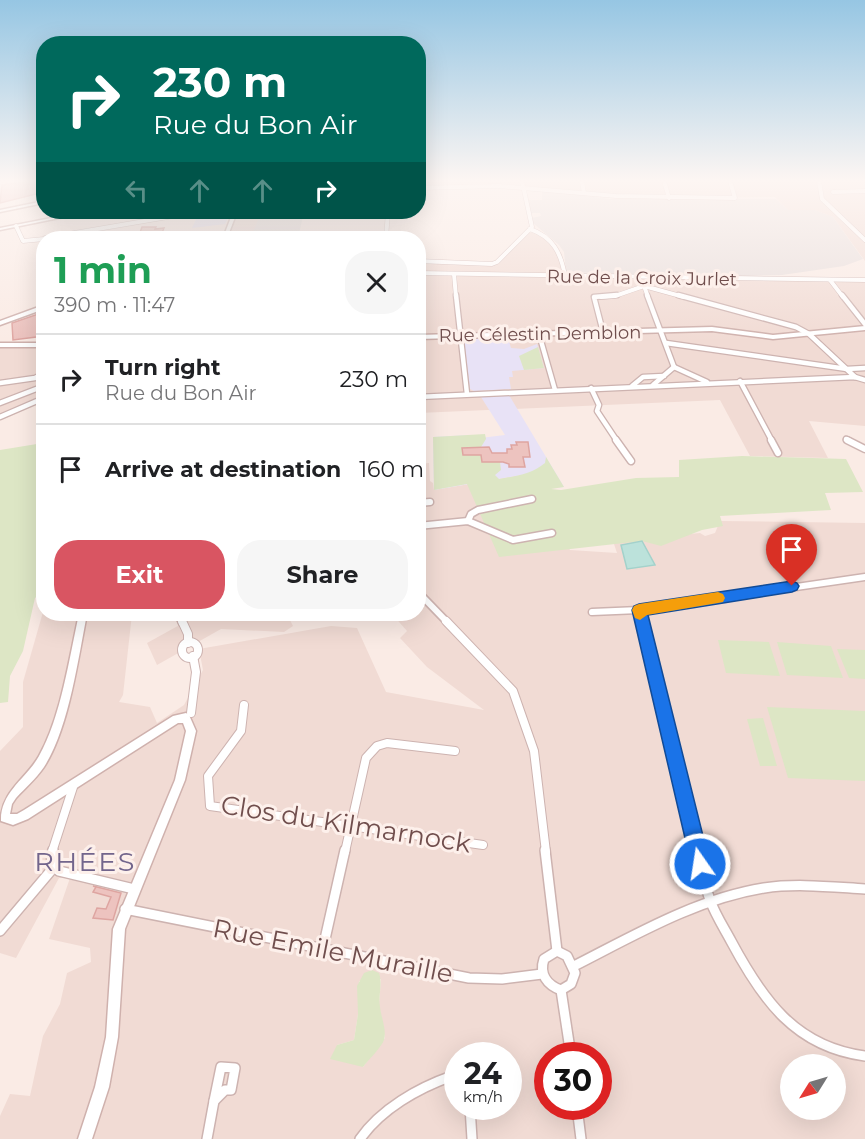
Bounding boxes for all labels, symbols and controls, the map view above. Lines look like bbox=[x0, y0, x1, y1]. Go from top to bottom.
text: 230 m bbox=[153, 56, 287, 108]
icon: right bbox=[54, 60, 132, 138]
text: Rue du Bon Air bbox=[153, 108, 358, 141]
icon: left bbox=[120, 174, 153, 207]
icon: ahead bbox=[183, 174, 216, 207]
icon: ahead bbox=[246, 174, 279, 207]
icon: right bbox=[309, 174, 342, 207]
text: 1 min bbox=[54, 248, 152, 292]
button: close bbox=[345, 251, 408, 314]
street label: Rue de la Croix Jurlet bbox=[547, 265, 737, 291]
text: 390 m · 11:47 bbox=[54, 293, 175, 317]
street label: Rue Célestin Demblon bbox=[438, 321, 642, 347]
text: Turn right bbox=[105, 354, 220, 381]
icon: right bbox=[54, 363, 87, 396]
text: 230 m bbox=[339, 366, 408, 393]
text: Rue du Bon Air bbox=[105, 381, 257, 405]
icon: arrive bbox=[54, 453, 87, 486]
text: Arrive at destination bbox=[105, 456, 341, 483]
text: 160 m bbox=[359, 456, 424, 483]
pin bbox=[766, 524, 817, 586]
icon: arrive bbox=[775, 533, 808, 566]
button: Exit bbox=[54, 540, 225, 609]
button: Share bbox=[237, 540, 408, 609]
street label: Clos du Kilmarnock bbox=[219, 788, 474, 860]
position arrow bbox=[668, 832, 732, 896]
district label: RHÉES bbox=[34, 845, 136, 878]
street label: Rue Emile Muraille bbox=[210, 912, 456, 990]
speed limit sign: 30 bbox=[534, 1042, 612, 1120]
north arrow bbox=[780, 1054, 846, 1120]
map controls bbox=[780, 1054, 846, 1120]
text: 24 bbox=[464, 1055, 502, 1092]
text: km/h bbox=[463, 1087, 503, 1106]

